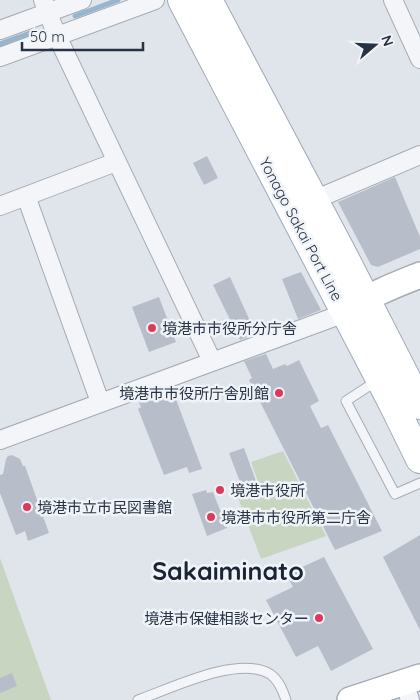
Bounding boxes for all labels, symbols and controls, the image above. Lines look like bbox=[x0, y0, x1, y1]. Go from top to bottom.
scale bar bbox=[22, 20, 144, 52]
north arrow bbox=[350, 20, 400, 70]
text: 50 m bbox=[30, 27, 65, 46]
text: N bbox=[377, 33, 397, 49]
street label: Yonago Sakai Port Line bbox=[255, 154, 347, 304]
place label: 境港市市役所分庁舎 bbox=[162, 319, 297, 338]
marker: 境港市市役所分庁舎 bbox=[146, 322, 158, 334]
place label: 境港市市役所庁舎別館 bbox=[119, 384, 269, 403]
marker: 境港市市役所庁舎別館 bbox=[273, 387, 285, 399]
place label: 境港市役所 bbox=[230, 481, 305, 500]
marker: 境港市役所 bbox=[214, 484, 226, 496]
place label: 境港市立市民図書館 bbox=[37, 498, 172, 517]
marker: 境港市立市民図書館 bbox=[21, 501, 33, 513]
place label: 境港市市役所第二庁舎 bbox=[221, 508, 371, 527]
marker: 境港市市役所第二庁舎 bbox=[205, 511, 217, 523]
district label: Sakaiminato bbox=[152, 555, 304, 586]
place label: 境港市保健相談センター bbox=[144, 609, 309, 628]
marker: 境港市保健相談センター bbox=[313, 612, 325, 624]

